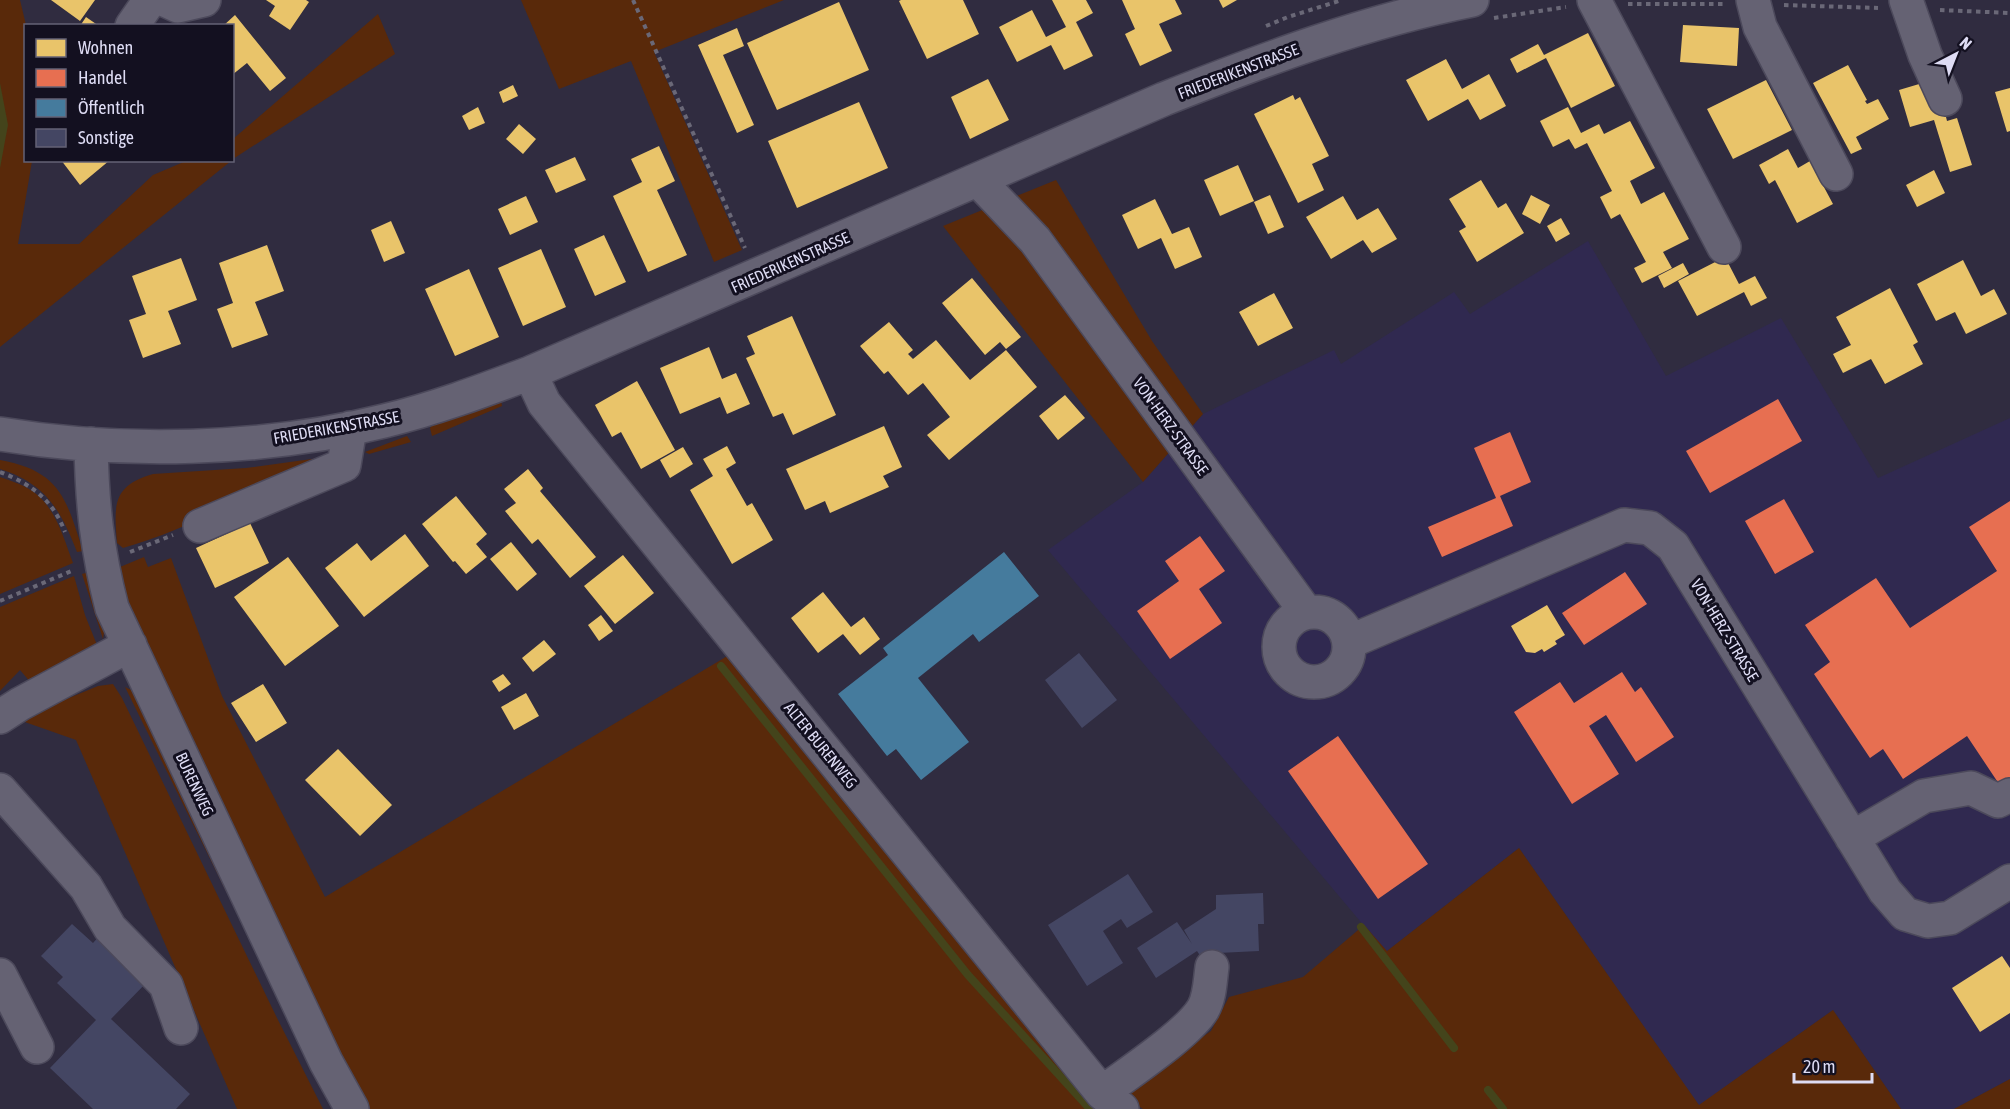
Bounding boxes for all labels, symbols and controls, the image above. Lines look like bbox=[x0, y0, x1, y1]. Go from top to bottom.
legend bbox=[24, 24, 234, 162]
north arrow bbox=[1926, 24, 1986, 84]
text: N bbox=[1957, 33, 1976, 53]
text: Wohnen bbox=[78, 37, 133, 58]
street label: FRIEDERIKENSTRASSE bbox=[1175, 40, 1301, 102]
text: Handel bbox=[78, 67, 127, 88]
text: Öffentlich bbox=[78, 97, 145, 118]
text: Sonstige bbox=[78, 127, 134, 148]
street label: FRIEDERIKENSTRASSE bbox=[728, 228, 852, 296]
street label: VON-HERZ-STRASSE bbox=[1130, 374, 1212, 478]
street label: FRIEDERIKENSTRASSE bbox=[272, 407, 400, 447]
street label: VON-HERZ-STRASSE bbox=[1688, 576, 1763, 684]
street label: ALTER BURENWEG bbox=[781, 699, 861, 791]
street label: BURENWEG bbox=[172, 749, 218, 819]
scale bar bbox=[1794, 1046, 1872, 1084]
text: 20 m bbox=[1803, 1056, 1835, 1077]

